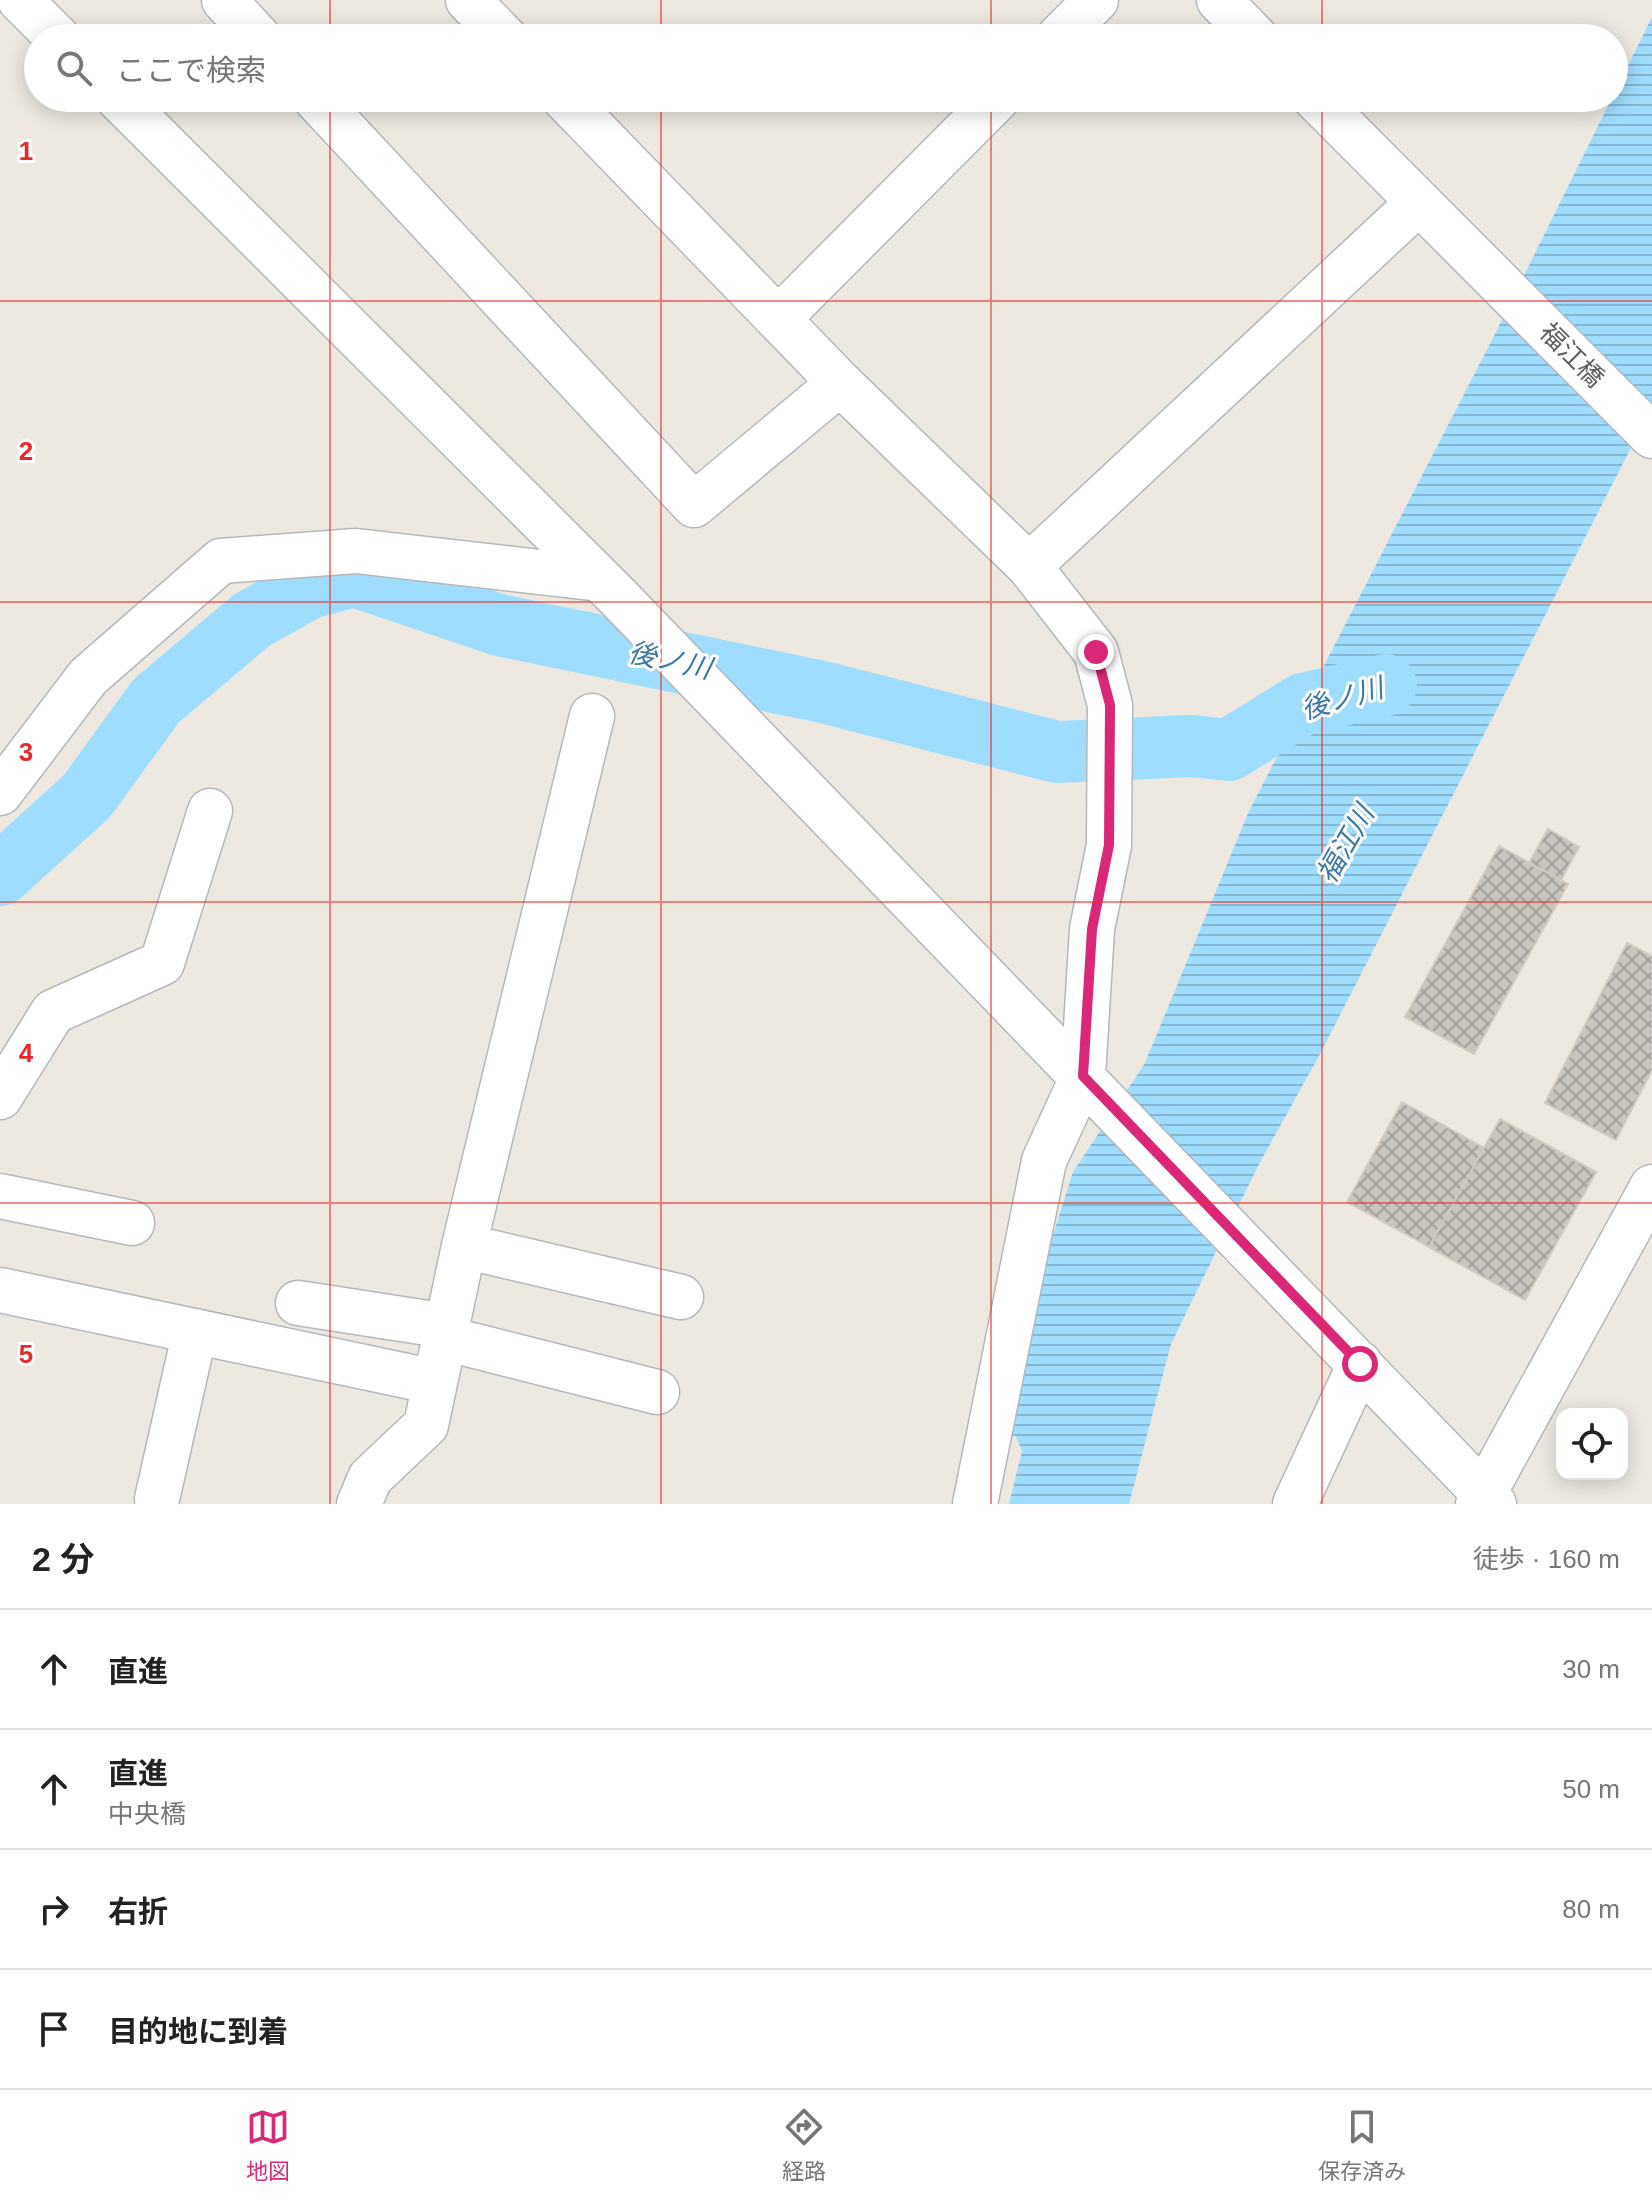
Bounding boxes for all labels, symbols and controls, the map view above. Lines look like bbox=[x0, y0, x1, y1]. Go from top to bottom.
search box bbox=[24, 24, 1628, 112]
icon: search bbox=[52, 46, 96, 90]
text: ここで検索 bbox=[116, 54, 266, 87]
text: 1 bbox=[19, 136, 33, 166]
street label: 福江橋 bbox=[1534, 317, 1610, 393]
text: 2 bbox=[19, 436, 33, 466]
route end bbox=[1078, 634, 1114, 670]
water label: 後ノ川 bbox=[626, 637, 717, 685]
water label: 後ノ川 bbox=[1297, 671, 1390, 725]
text: 3 bbox=[19, 737, 33, 767]
water label: 福江川 bbox=[1311, 798, 1381, 888]
text: 4 bbox=[19, 1038, 34, 1068]
text: 5 bbox=[19, 1339, 33, 1369]
route start bbox=[1342, 1346, 1378, 1382]
map controls bbox=[1556, 1408, 1628, 1480]
button: locate bbox=[1556, 1408, 1628, 1480]
text: 2 分 bbox=[32, 1540, 94, 1578]
text: 徒歩 · 160 m bbox=[1473, 1544, 1620, 1574]
icon: ahead bbox=[32, 1647, 76, 1691]
text: 30 m bbox=[1562, 1654, 1620, 1684]
text: 直進 bbox=[108, 1655, 168, 1688]
text: 直進 bbox=[108, 1757, 168, 1790]
icon: ahead bbox=[32, 1767, 76, 1811]
text: 50 m bbox=[1562, 1774, 1620, 1804]
text: 中央橋 bbox=[108, 1799, 186, 1829]
icon: right bbox=[32, 1887, 76, 1931]
text: 80 m bbox=[1562, 1894, 1620, 1924]
text: 右折 bbox=[108, 1895, 168, 1928]
icon: arrive bbox=[32, 2007, 76, 2051]
text: 目的地に到着 bbox=[108, 2015, 288, 2048]
tab: 地図 bbox=[246, 2105, 290, 2185]
tab: 経路 bbox=[782, 2105, 826, 2185]
tab: 保存済み bbox=[1318, 2105, 1406, 2185]

